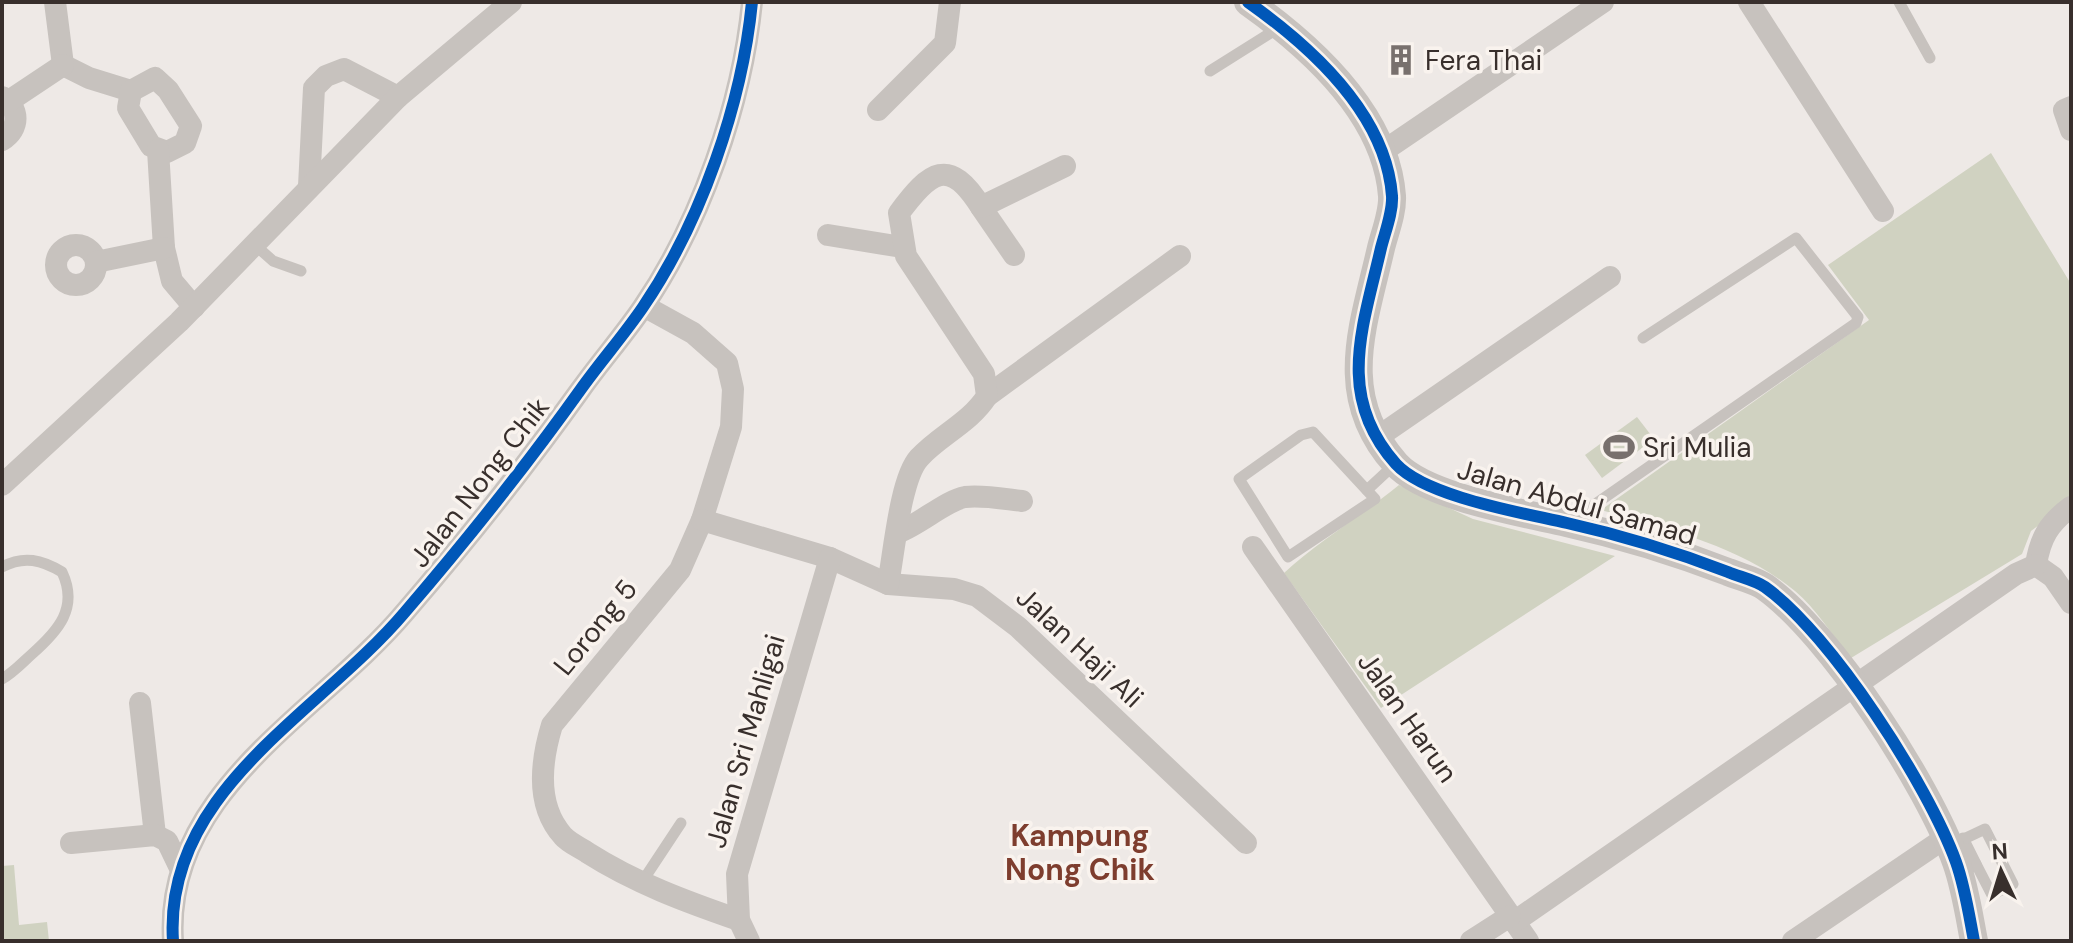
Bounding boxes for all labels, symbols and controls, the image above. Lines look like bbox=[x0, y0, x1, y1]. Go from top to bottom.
place label: Fera Thai bbox=[1425, 42, 1542, 79]
building icon: Fera Thai bbox=[1384, 43, 1418, 77]
street label: Jalan Nong Chik bbox=[401, 390, 558, 575]
place label: Sri Mulia bbox=[1643, 429, 1752, 466]
sports icon: Sri Mulia bbox=[1602, 430, 1636, 464]
street label: Jalan Abdul Samad bbox=[1453, 451, 1701, 554]
street label: Lorong 5 bbox=[545, 572, 645, 683]
street label: Jalan Haji Ali bbox=[1008, 579, 1151, 716]
street label: Jalan Sri Mahligai bbox=[697, 630, 794, 852]
street label: Jalan Harun bbox=[1349, 645, 1466, 790]
district label: Kampung Nong Chik bbox=[1005, 816, 1155, 889]
north arrow bbox=[1961, 831, 2041, 911]
text: N bbox=[1991, 837, 2009, 867]

